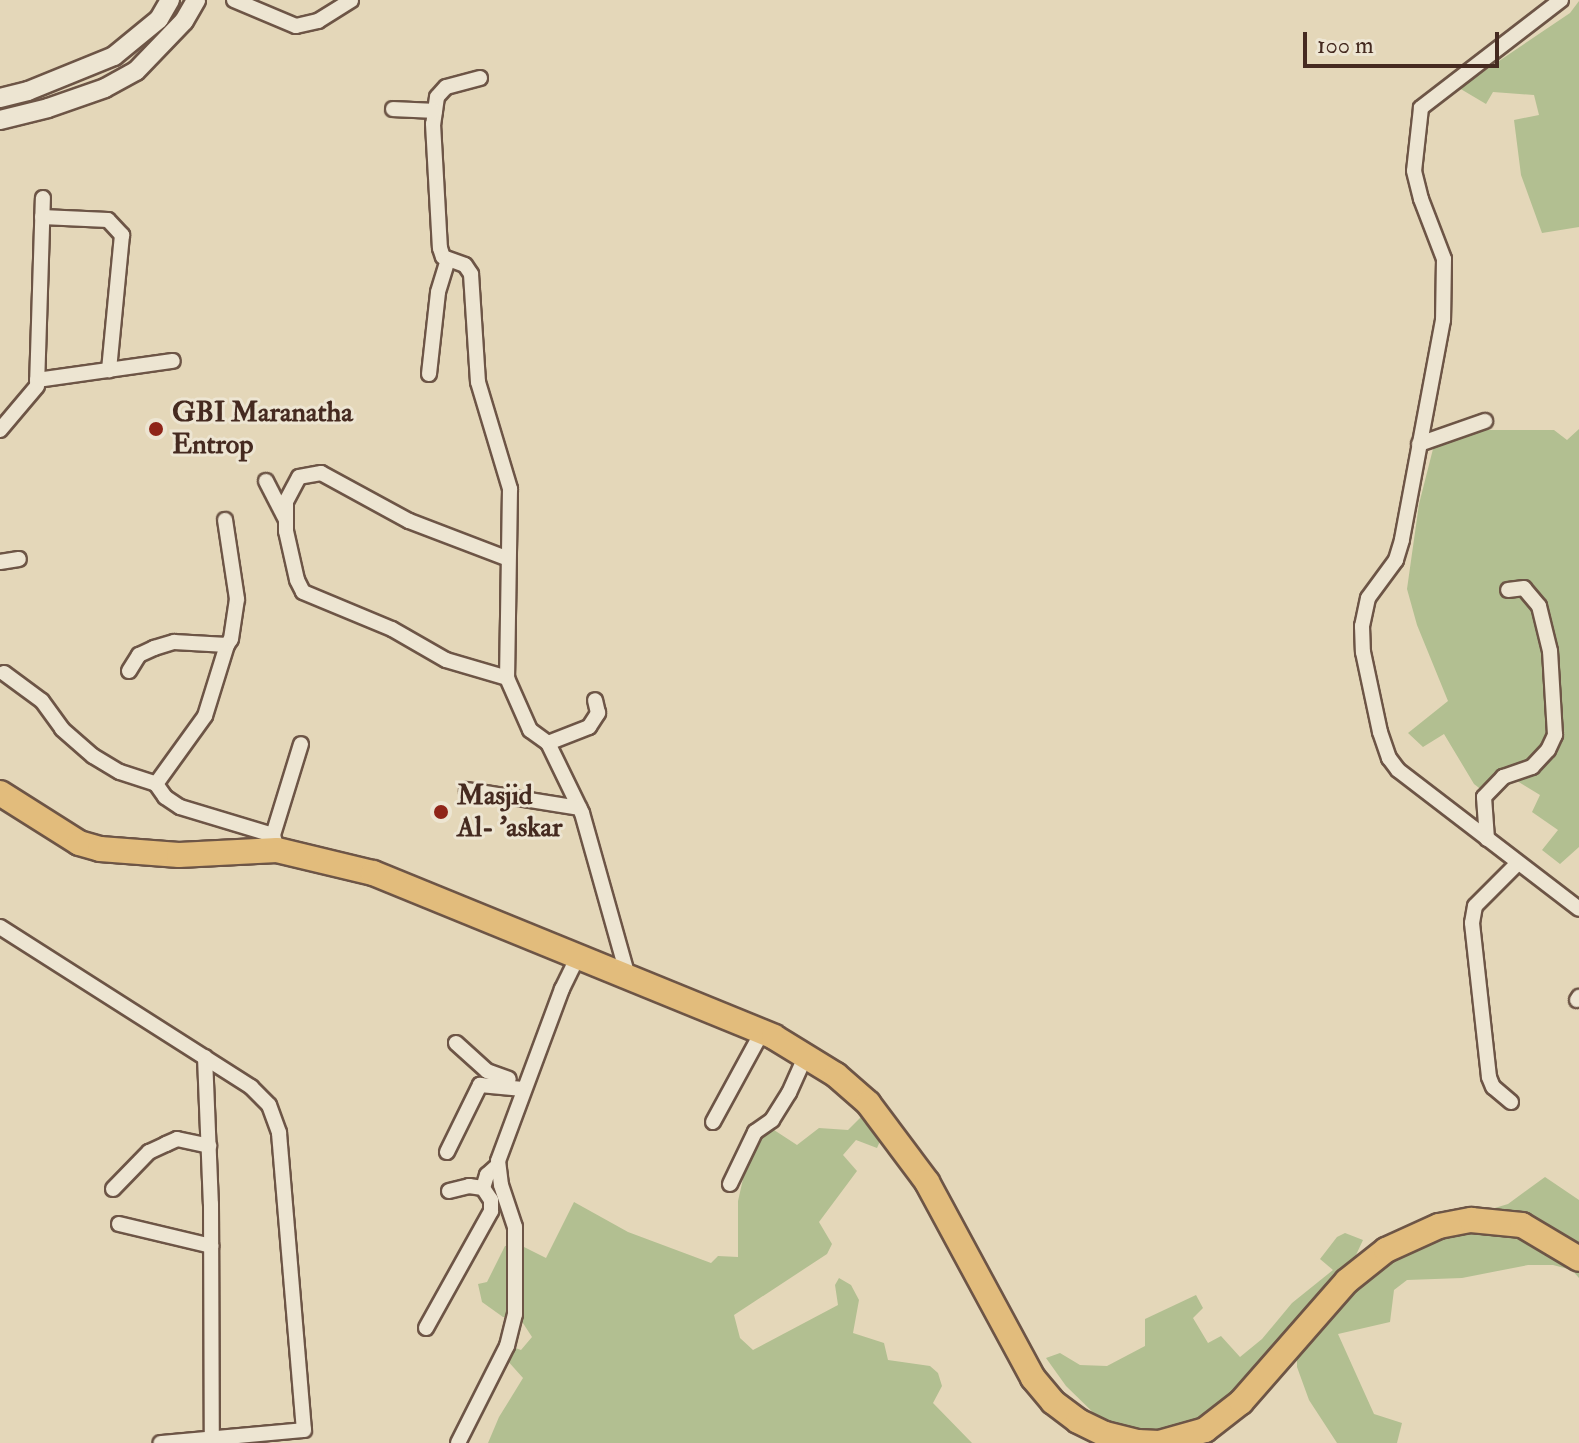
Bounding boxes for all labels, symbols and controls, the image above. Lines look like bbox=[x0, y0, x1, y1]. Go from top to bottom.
scale bar bbox=[1307, 16, 1503, 66]
text: 100 m bbox=[1317, 30, 1374, 61]
place label: GBI Maranatha Entrop bbox=[172, 396, 353, 462]
marker: GBI Maranatha Entrop bbox=[147, 420, 165, 438]
place label: Masjid Al- 'askar bbox=[457, 779, 562, 845]
marker: Masjid Al- 'askar bbox=[432, 803, 450, 821]

